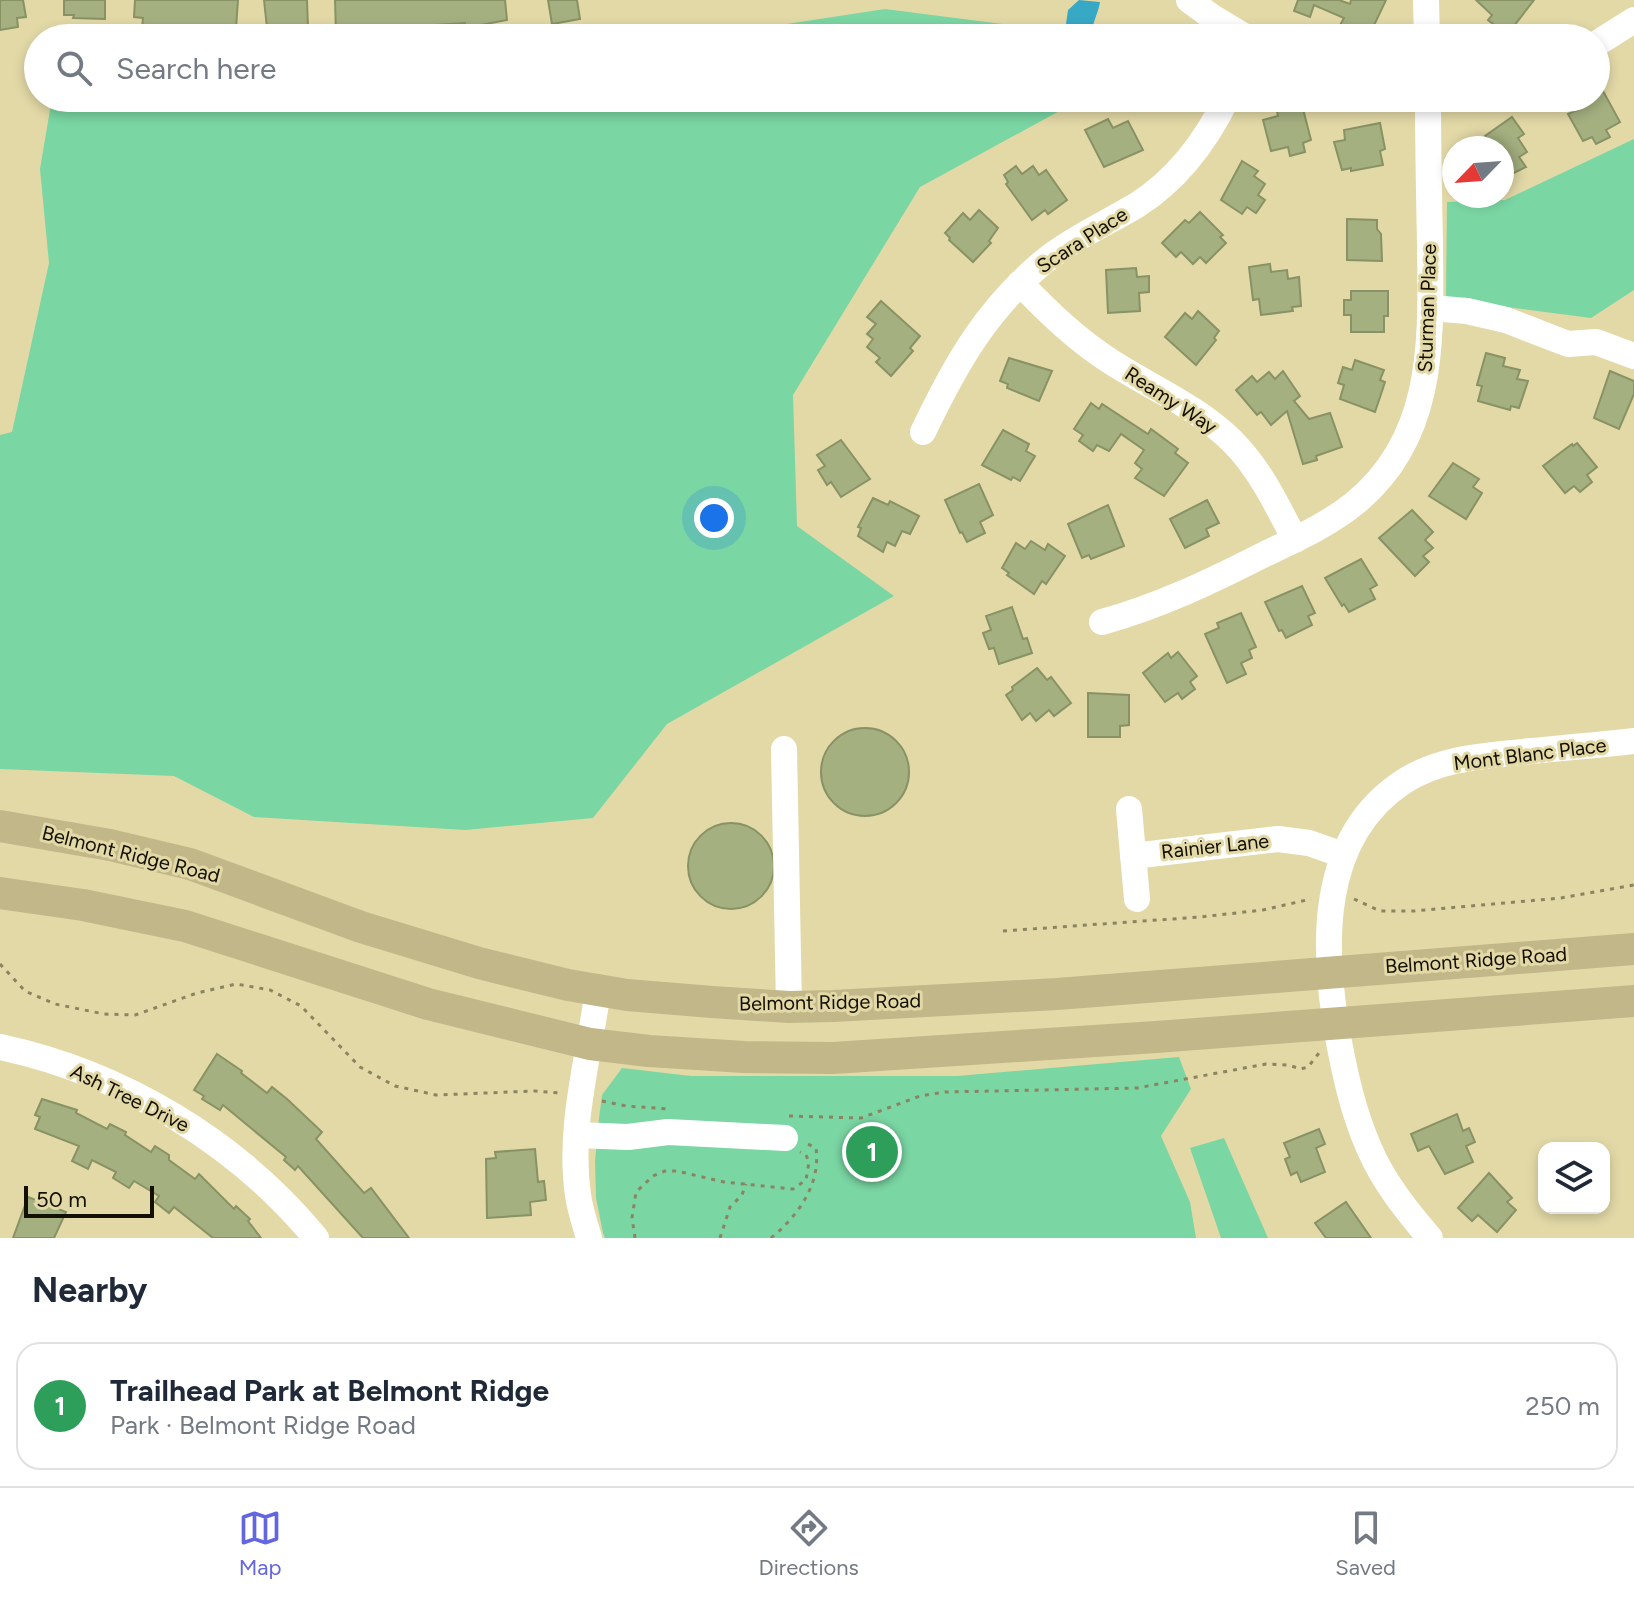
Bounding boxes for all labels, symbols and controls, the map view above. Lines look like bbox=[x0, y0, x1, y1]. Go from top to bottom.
search box bbox=[24, 24, 1610, 112]
icon: search bbox=[52, 46, 96, 90]
text: Search here bbox=[116, 50, 276, 87]
north arrow bbox=[1442, 136, 1514, 208]
street label: Scara Place bbox=[1032, 202, 1132, 278]
street label: Sturman Place bbox=[1413, 243, 1441, 373]
street label: Reamy Way bbox=[1120, 361, 1222, 439]
your location bbox=[694, 498, 734, 538]
street label: Mont Blanc Place bbox=[1452, 733, 1608, 775]
street label: Belmont Ridge Road bbox=[40, 820, 222, 888]
street label: Rainier Lane bbox=[1160, 828, 1270, 864]
street label: Belmont Ridge Road bbox=[1384, 942, 1568, 978]
street label: Belmont Ridge Road bbox=[739, 988, 921, 1016]
street label: Ash Tree Drive bbox=[67, 1059, 193, 1137]
pin: 1 bbox=[846, 1122, 898, 1182]
map controls bbox=[1538, 1142, 1610, 1214]
button: layers bbox=[1538, 1142, 1610, 1214]
scale bar bbox=[24, 1182, 154, 1218]
text: 50 m bbox=[36, 1186, 87, 1213]
text: Nearby bbox=[32, 1270, 147, 1311]
text: Trailhead Park at Belmont Ridge bbox=[110, 1372, 549, 1409]
text: 1 bbox=[55, 1390, 65, 1422]
text: 250 m bbox=[1525, 1390, 1600, 1422]
text: Park · Belmont Ridge Road bbox=[110, 1409, 416, 1441]
tab: Map bbox=[238, 1506, 282, 1581]
tab: Directions bbox=[759, 1506, 859, 1581]
tab: Saved bbox=[1335, 1506, 1396, 1581]

